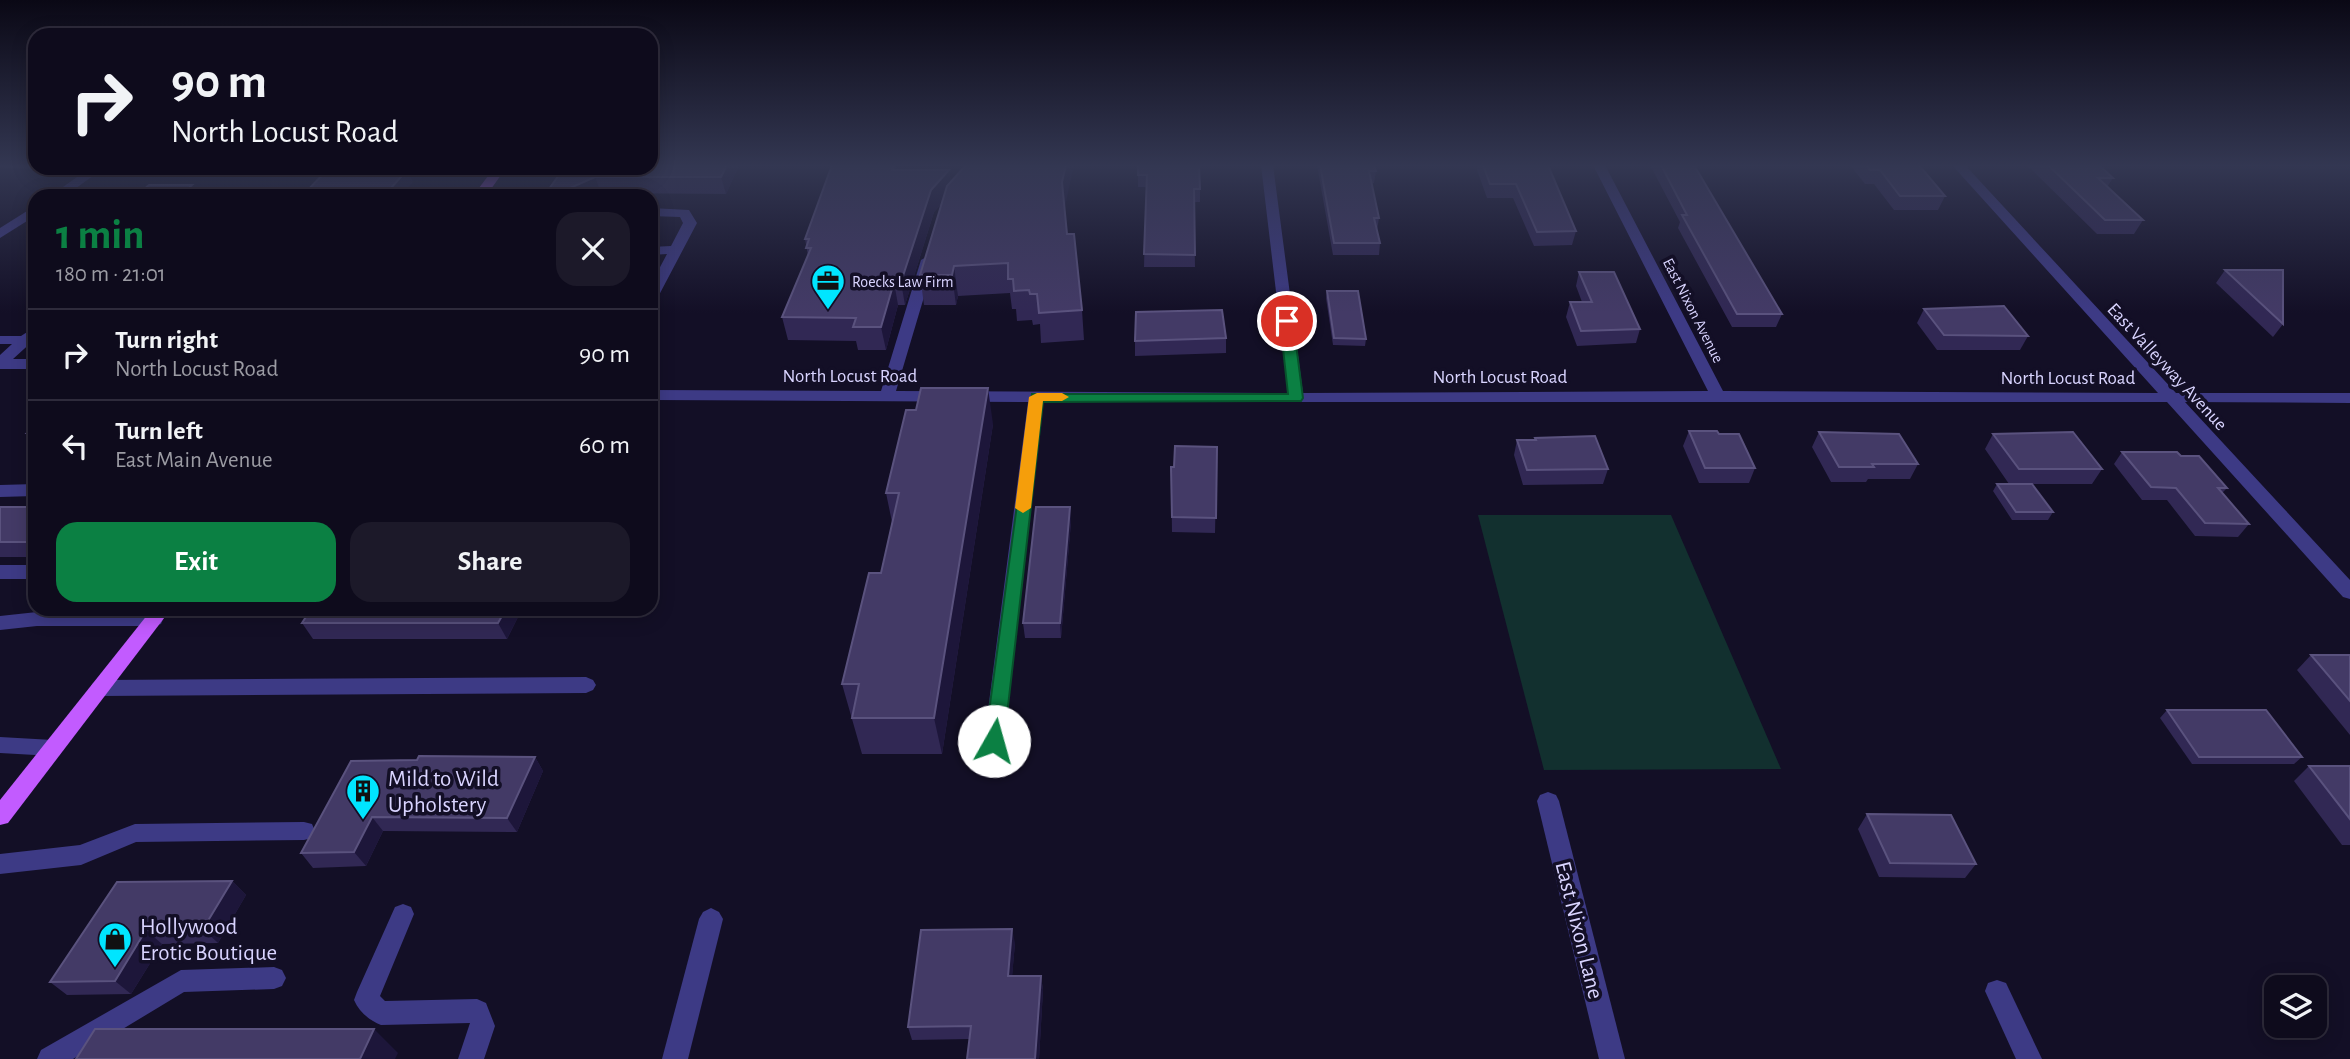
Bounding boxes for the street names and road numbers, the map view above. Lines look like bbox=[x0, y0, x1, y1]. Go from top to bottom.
street label: East Nixon Avenue bbox=[1660, 256, 1726, 365]
street label: East Valleyway Avenue bbox=[2103, 300, 2231, 434]
street label: North Locust Road bbox=[783, 367, 918, 386]
street label: North Locust Road bbox=[1433, 368, 1568, 387]
street label: North Locust Road bbox=[2001, 369, 2136, 388]
street label: East Nixon Lane bbox=[1550, 859, 1607, 1002]

